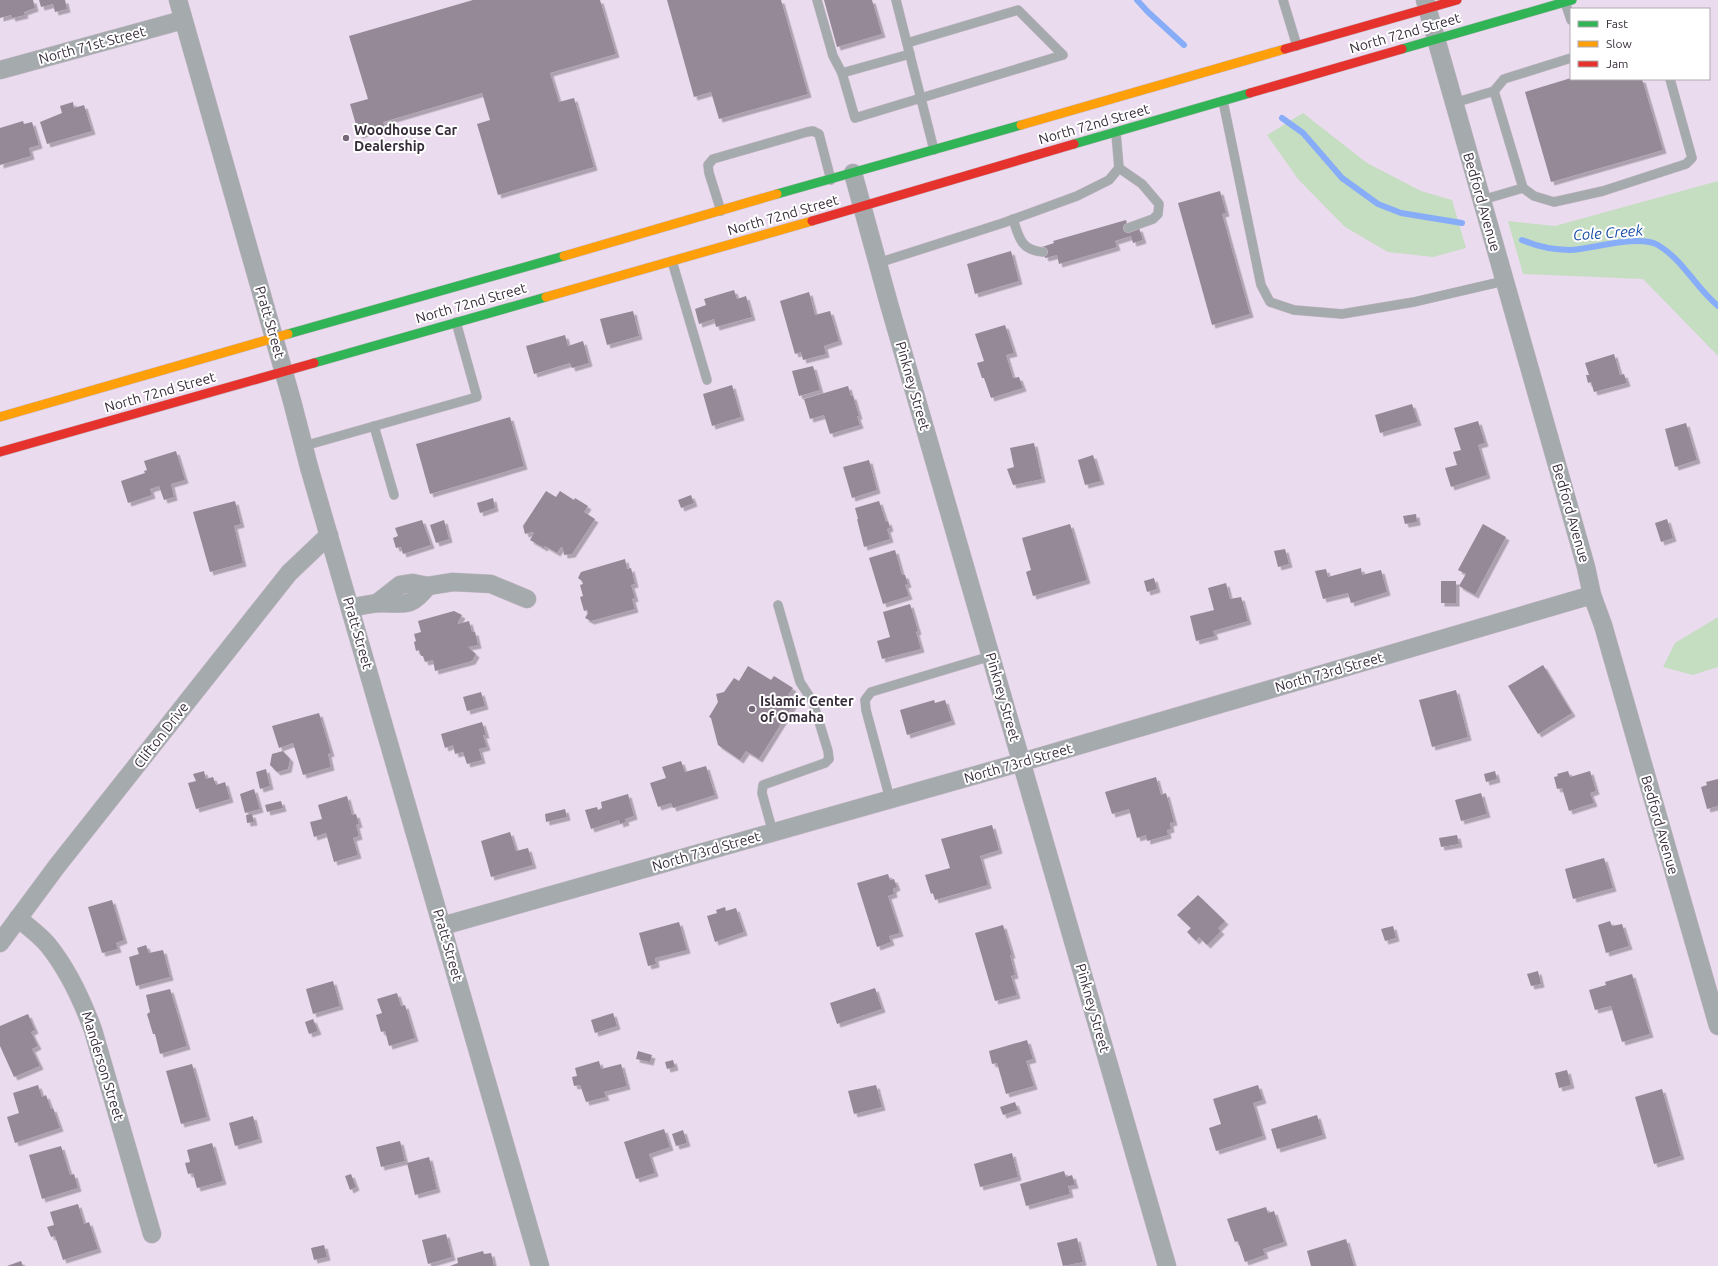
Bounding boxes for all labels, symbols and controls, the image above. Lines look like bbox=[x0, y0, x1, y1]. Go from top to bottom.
legend bbox=[1570, 8, 1710, 80]
street label: North 72nd Street bbox=[1348, 9, 1463, 56]
text: Fast bbox=[1606, 17, 1628, 30]
street label: North 71st Street bbox=[37, 23, 148, 67]
text: Slow bbox=[1606, 37, 1632, 50]
text: Jam bbox=[1606, 57, 1628, 70]
street label: North 72nd Street bbox=[1037, 100, 1152, 147]
place label: Woodhouse Car Dealership bbox=[354, 122, 457, 154]
marker: Woodhouse Car Dealership bbox=[341, 133, 351, 143]
street label: Bedford Avenue bbox=[1460, 151, 1504, 253]
street label: North 72nd Street bbox=[726, 191, 841, 238]
water label: Cole Creek bbox=[1572, 222, 1644, 243]
street label: North 72nd Street bbox=[414, 279, 529, 326]
street label: Pratt Street bbox=[252, 284, 288, 360]
street label: Pinkney Street bbox=[893, 340, 933, 433]
street label: North 72nd Street bbox=[103, 368, 218, 415]
street label: Bedford Avenue bbox=[1549, 462, 1593, 564]
street label: Pratt Street bbox=[340, 595, 376, 671]
street label: North 73rd Street bbox=[1273, 649, 1385, 695]
street label: Pinkney Street bbox=[983, 651, 1023, 744]
place label: Islamic Center of Omaha bbox=[760, 693, 854, 725]
street label: Clifton Drive bbox=[130, 699, 192, 771]
marker: Islamic Center of Omaha bbox=[747, 704, 757, 714]
street label: North 73rd Street bbox=[962, 740, 1074, 786]
street label: Bedford Avenue bbox=[1638, 774, 1682, 876]
street label: North 73rd Street bbox=[650, 828, 762, 874]
street label: Pratt Street bbox=[430, 907, 466, 983]
street label: Pinkney Street bbox=[1073, 962, 1113, 1055]
street label: Manderson Street bbox=[79, 1010, 127, 1123]

